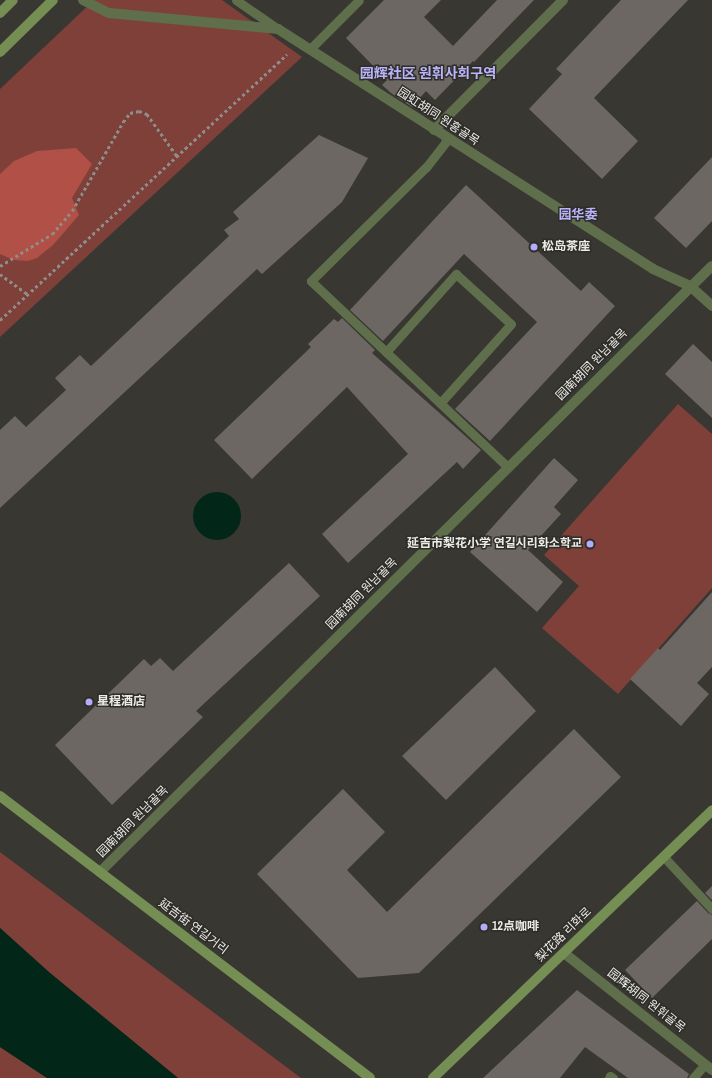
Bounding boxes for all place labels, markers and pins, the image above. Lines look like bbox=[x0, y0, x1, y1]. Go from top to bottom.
place label: 松岛茶座 bbox=[542, 240, 590, 254]
marker: 松岛茶座 bbox=[529, 242, 539, 252]
place label: 延吉市梨花小学 연길시리화소학교 bbox=[407, 537, 582, 551]
marker: 延吉市梨花小学 연길시리화소학교 bbox=[585, 539, 595, 549]
place label: 星程酒店 bbox=[97, 695, 145, 709]
marker: 星程酒店 bbox=[84, 697, 94, 707]
place label: 12点咖啡 bbox=[492, 920, 539, 934]
marker: 12点咖啡 bbox=[479, 922, 489, 932]

